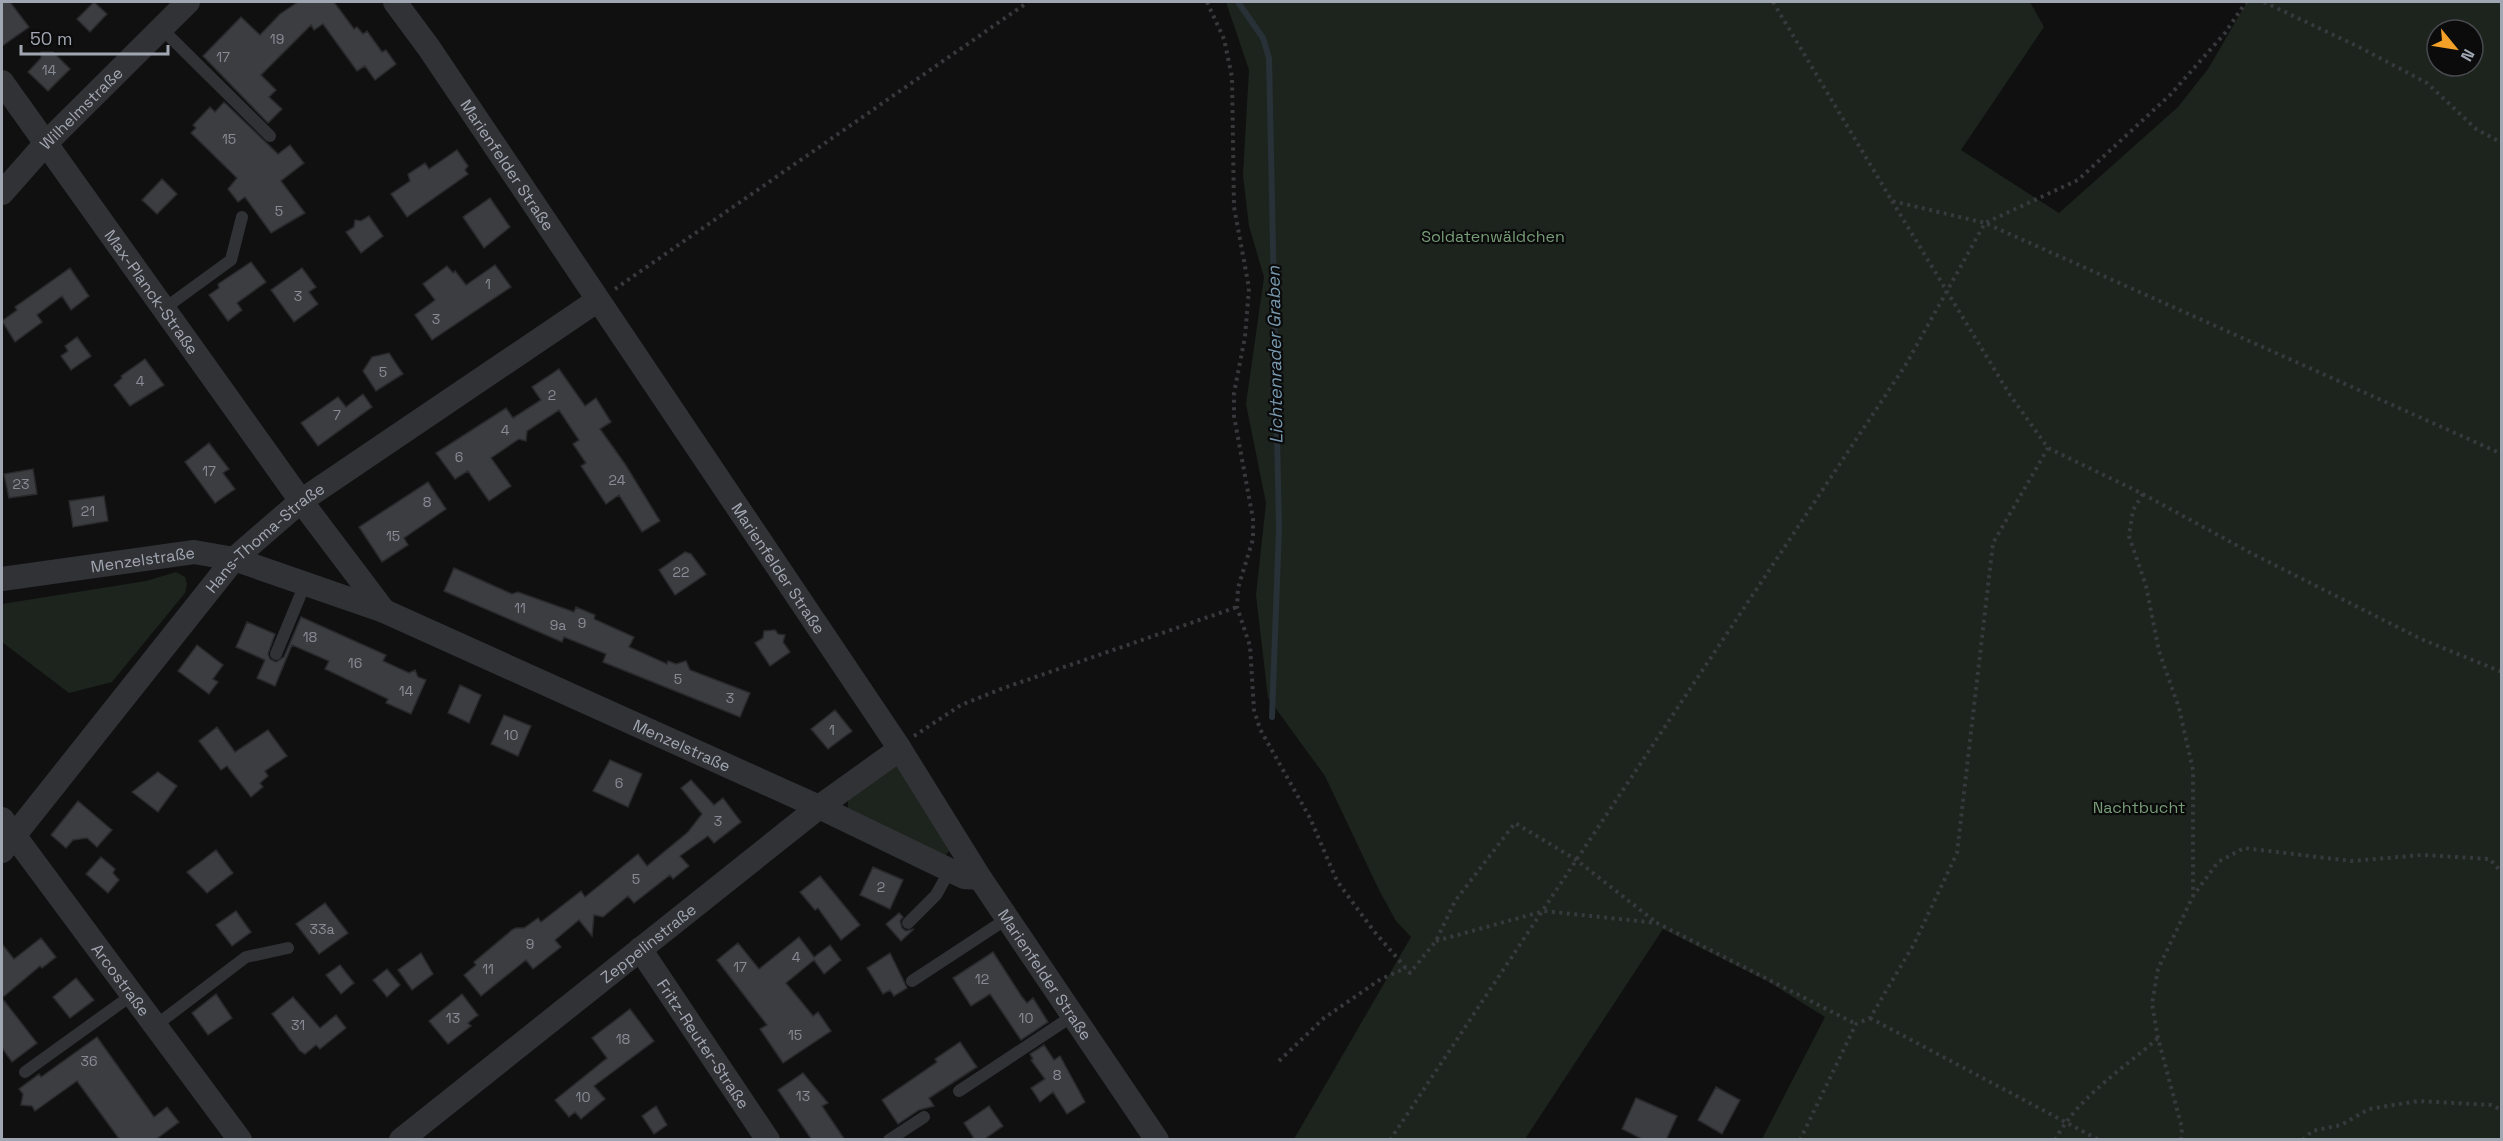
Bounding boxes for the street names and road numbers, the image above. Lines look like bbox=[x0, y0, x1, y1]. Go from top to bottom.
street label: Wilhelmstraße bbox=[35, 63, 127, 154]
street label: Marienfelder Straße bbox=[455, 95, 559, 235]
street label: Max-Planck-Straße bbox=[100, 226, 203, 359]
street label: Hans-Thoma-Straße bbox=[201, 478, 329, 597]
street label: Marienfelder Straße bbox=[727, 499, 830, 638]
street label: Menzelstraße bbox=[89, 542, 196, 577]
street label: Menzelstraße bbox=[630, 715, 734, 777]
street label: Zeppelinstraße bbox=[596, 899, 701, 988]
street label: Marienfelder Straße bbox=[993, 905, 1097, 1044]
street label: Arcostraße bbox=[87, 939, 155, 1021]
street label: Fritz-Reuter-Straße bbox=[652, 975, 754, 1113]

